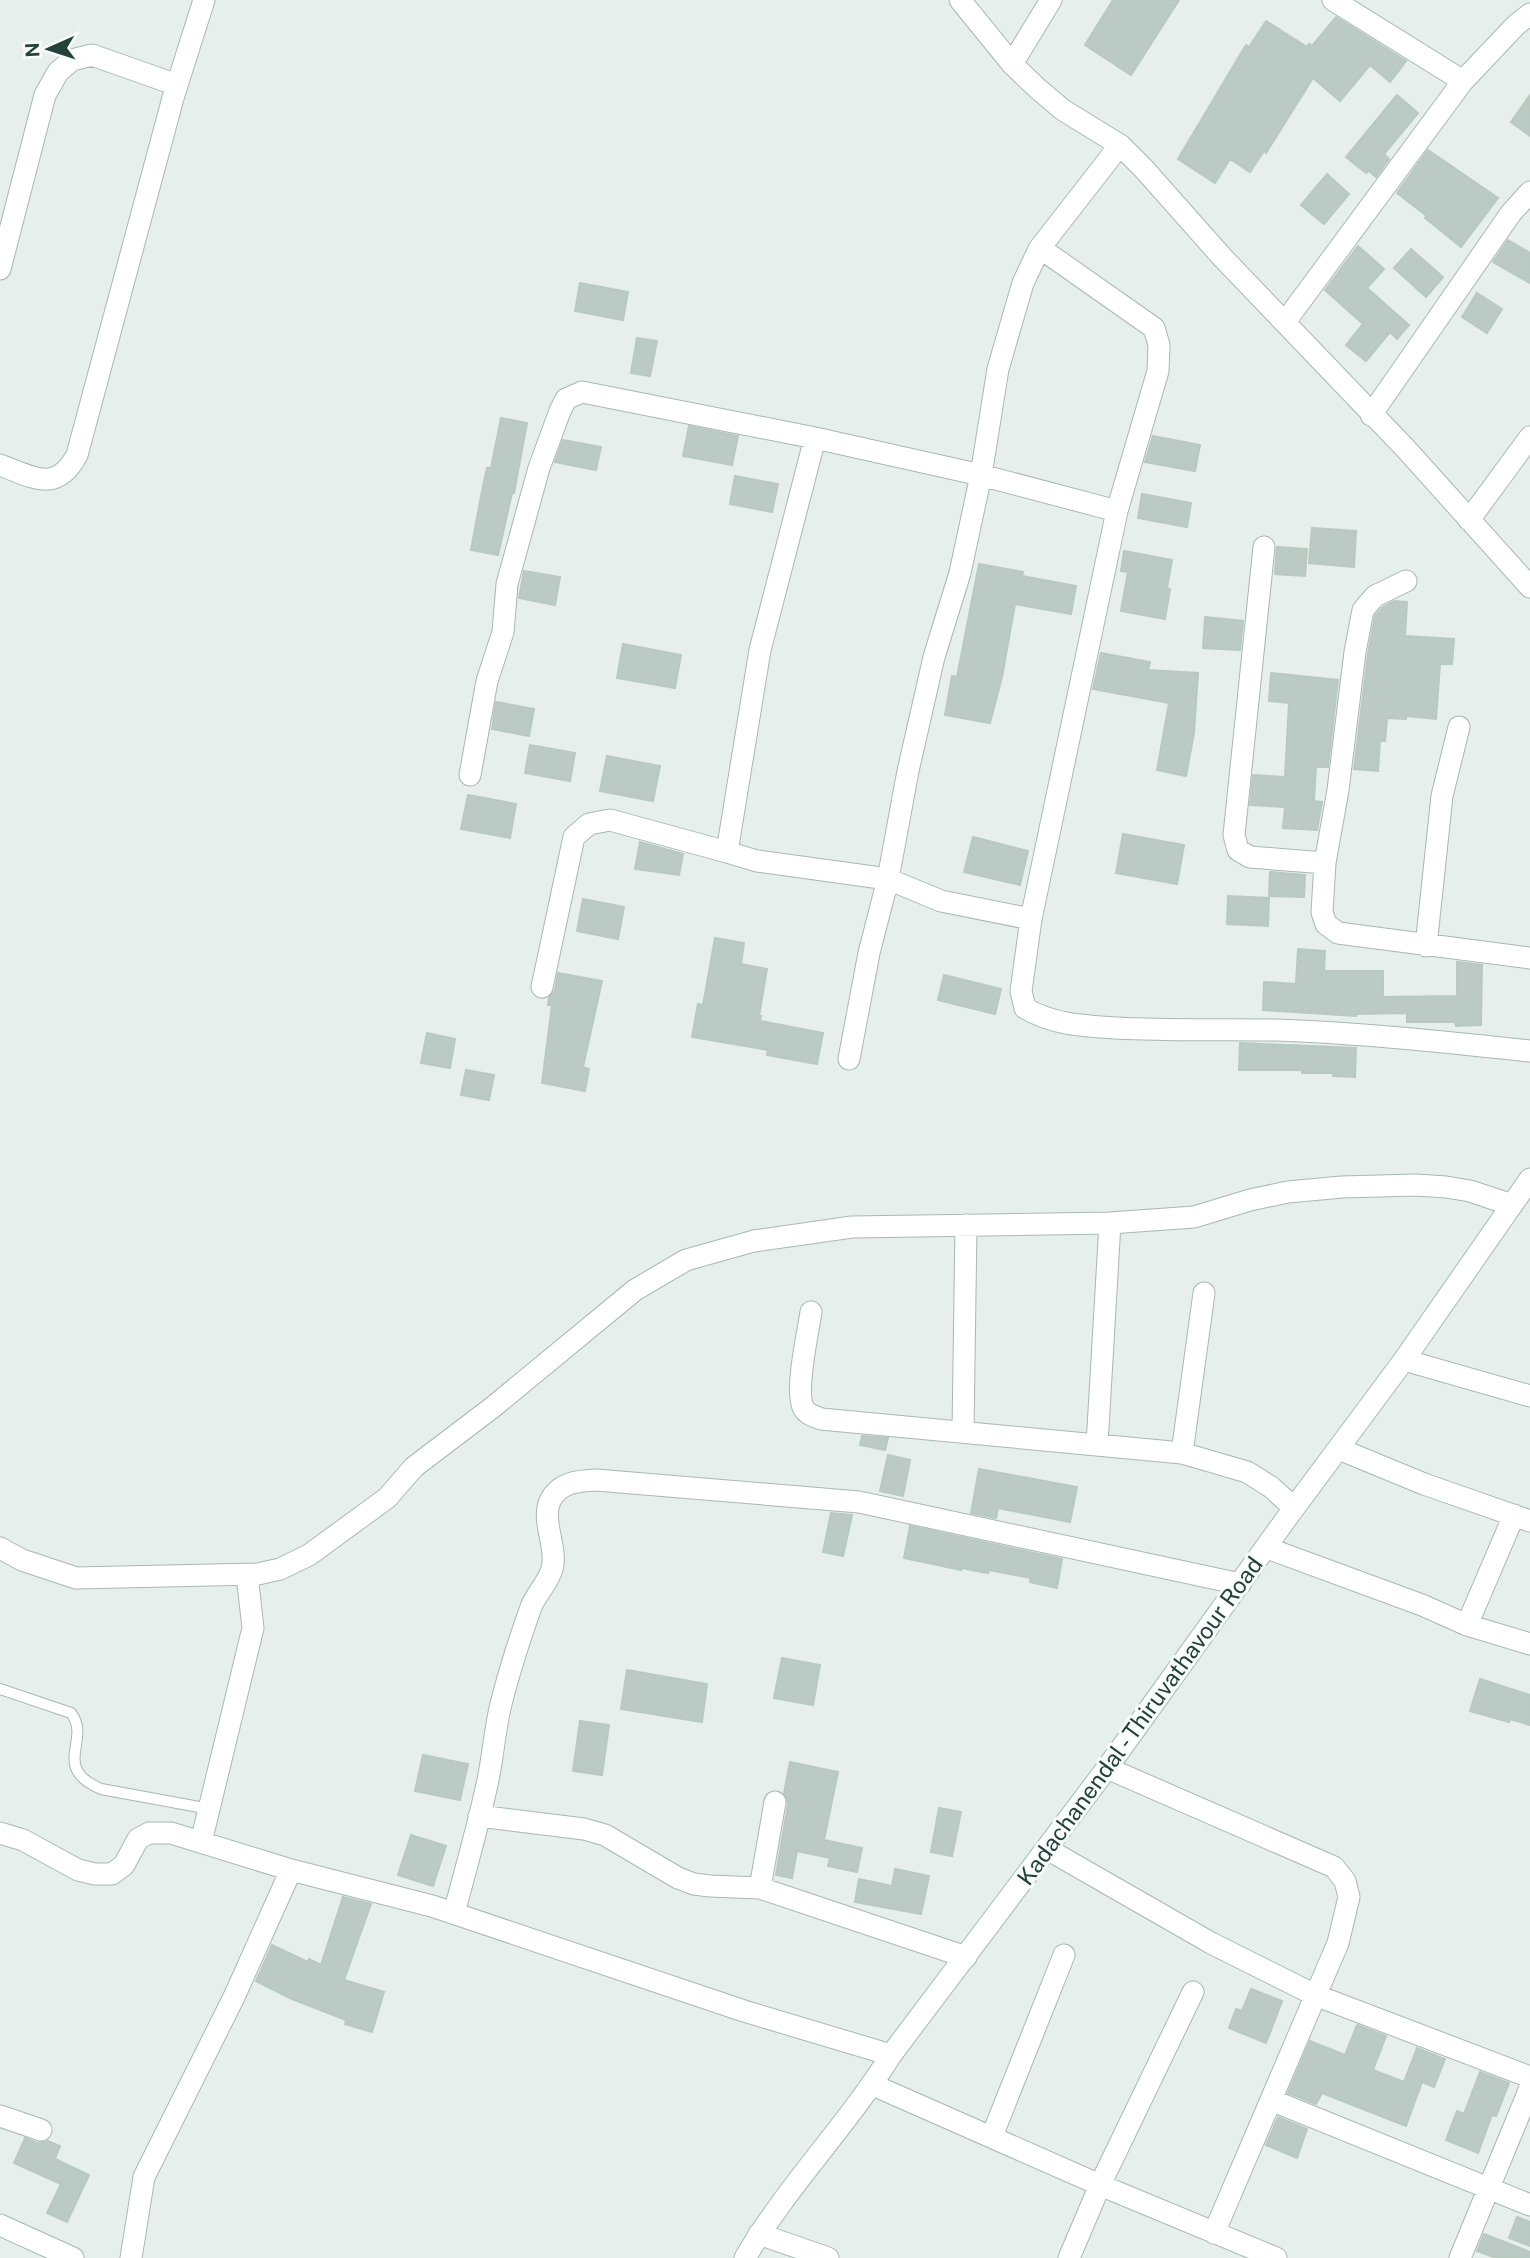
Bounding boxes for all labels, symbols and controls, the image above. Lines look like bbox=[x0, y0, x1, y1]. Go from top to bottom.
north arrow bbox=[14, 14, 84, 84]
text: N bbox=[21, 42, 43, 58]
street label: Kadachanendal - Thiruvathavour Road bbox=[1011, 1551, 1268, 1890]

